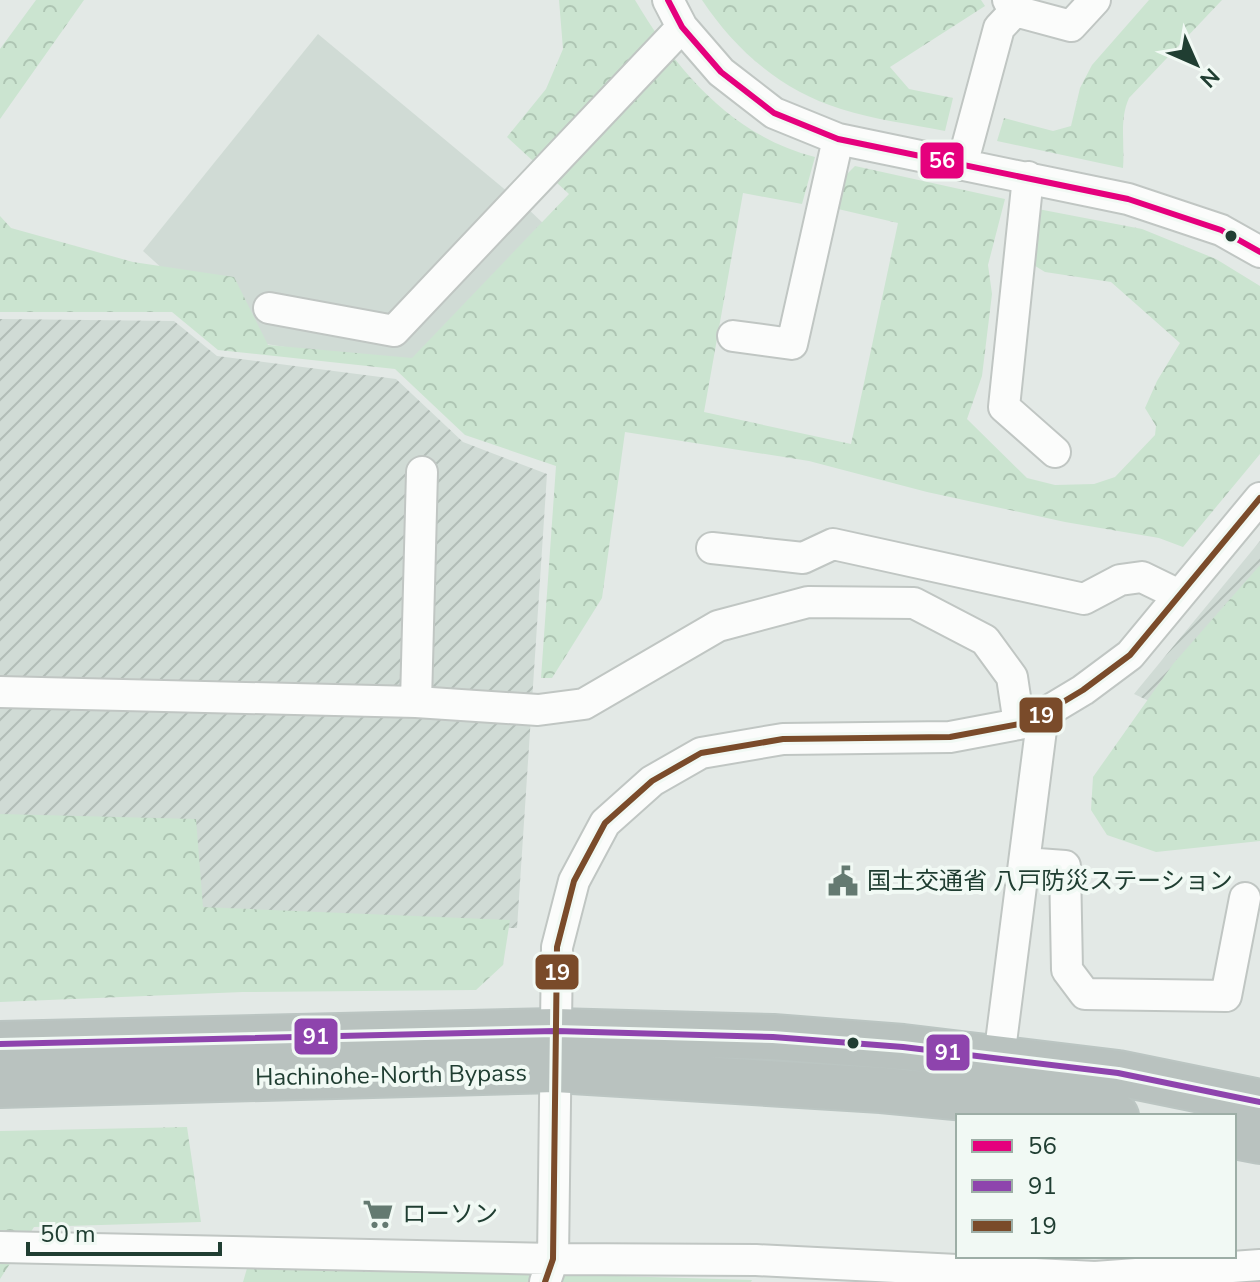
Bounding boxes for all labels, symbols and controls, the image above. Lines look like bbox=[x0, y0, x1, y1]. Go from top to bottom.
north arrow bbox=[1156, 24, 1236, 104]
text: N bbox=[1193, 61, 1226, 94]
line badge: 56 bbox=[919, 141, 965, 180]
text: 56 bbox=[929, 146, 955, 176]
unlabelled marker bbox=[1223, 228, 1239, 244]
line badge: 19 bbox=[1018, 696, 1064, 734]
text: 19 bbox=[1028, 701, 1054, 731]
public building icon: 国土交通省 八戸防災ステーション bbox=[826, 864, 860, 898]
place label: 国土交通省 八戸防災ステーション bbox=[867, 865, 1233, 897]
line badge: 19 bbox=[534, 953, 580, 991]
text: 19 bbox=[544, 958, 570, 988]
line badge: 91 bbox=[293, 1017, 339, 1056]
text: 91 bbox=[303, 1022, 329, 1052]
line badge: 91 bbox=[925, 1033, 971, 1072]
unlabelled marker bbox=[845, 1035, 861, 1051]
text: 91 bbox=[935, 1038, 961, 1068]
street label: Hachinohe-North Bypass bbox=[255, 1057, 527, 1093]
legend bbox=[956, 1114, 1236, 1258]
text: 56 bbox=[1028, 1130, 1057, 1162]
text: 91 bbox=[1028, 1170, 1057, 1202]
supermarket icon: ローソン bbox=[361, 1197, 395, 1231]
place label: ローソン bbox=[402, 1198, 498, 1230]
scale bar bbox=[28, 1206, 220, 1256]
text: 19 bbox=[1028, 1210, 1057, 1242]
text: 50 m bbox=[40, 1218, 96, 1250]

